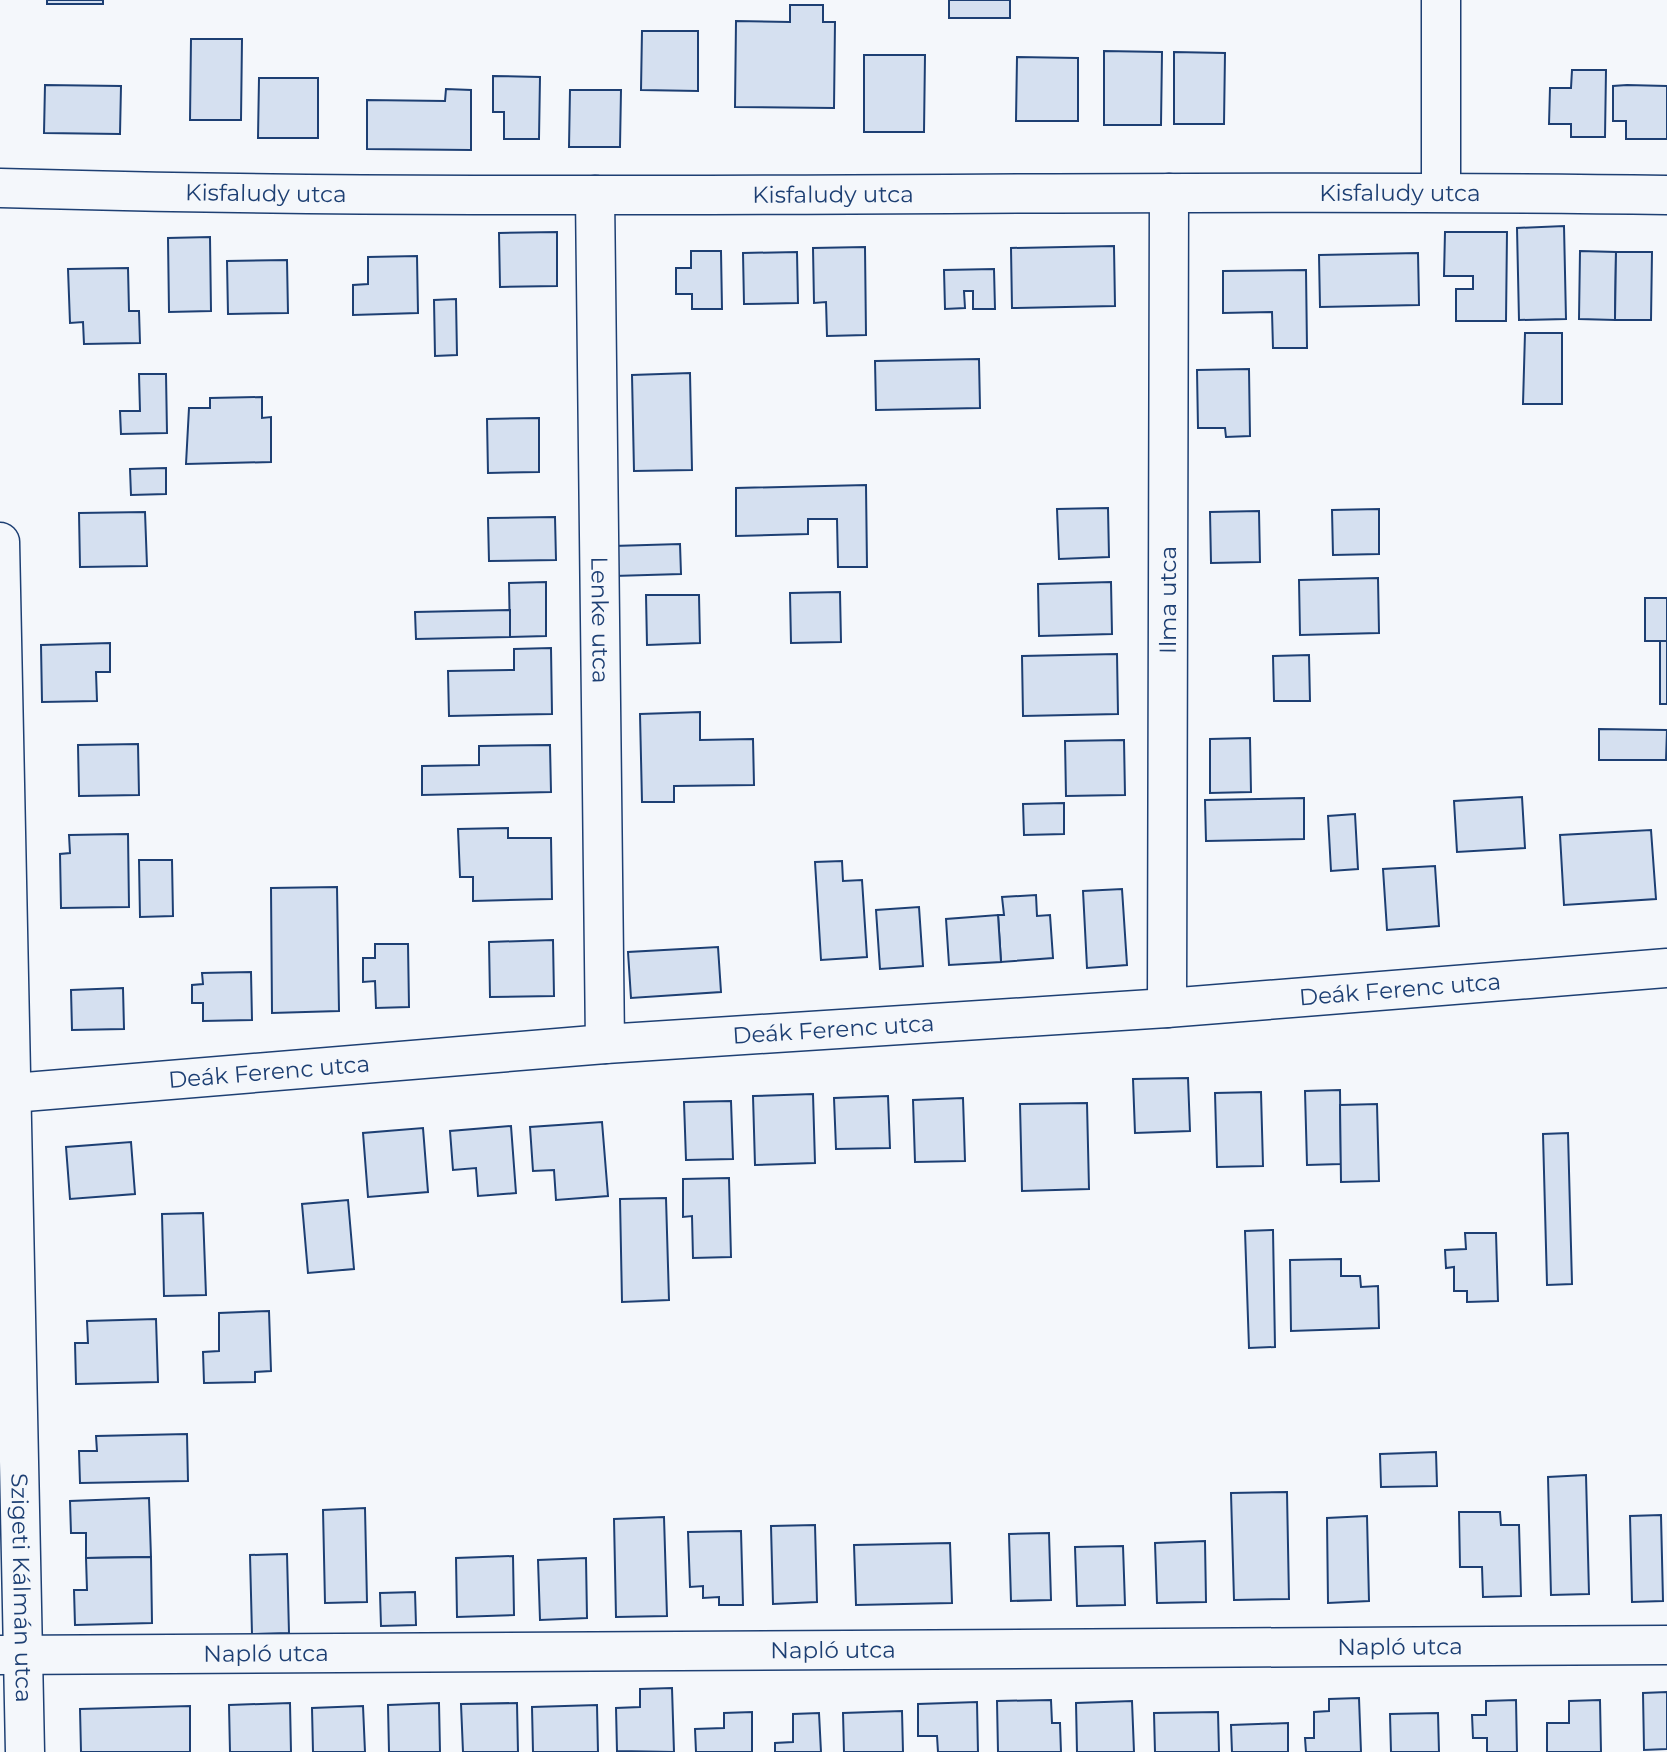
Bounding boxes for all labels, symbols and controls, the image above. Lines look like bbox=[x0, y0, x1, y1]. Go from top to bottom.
street label: Kisfaludy utca bbox=[185, 178, 347, 208]
street label: Kisfaludy utca bbox=[1319, 179, 1481, 207]
street label: Kisfaludy utca bbox=[752, 180, 914, 209]
street label: Ilma utca bbox=[1154, 546, 1182, 654]
street label: Lenke utca bbox=[585, 556, 615, 684]
street label: Deák Ferenc utca bbox=[1298, 967, 1502, 1011]
street label: Deák Ferenc utca bbox=[732, 1009, 935, 1050]
street label: Deák Ferenc utca bbox=[167, 1049, 371, 1094]
street label: Szigeti Kálmán utca bbox=[5, 1473, 38, 1703]
street label: Napló utca bbox=[1337, 1632, 1463, 1661]
street label: Napló utca bbox=[770, 1636, 896, 1664]
street label: Napló utca bbox=[203, 1639, 329, 1668]

